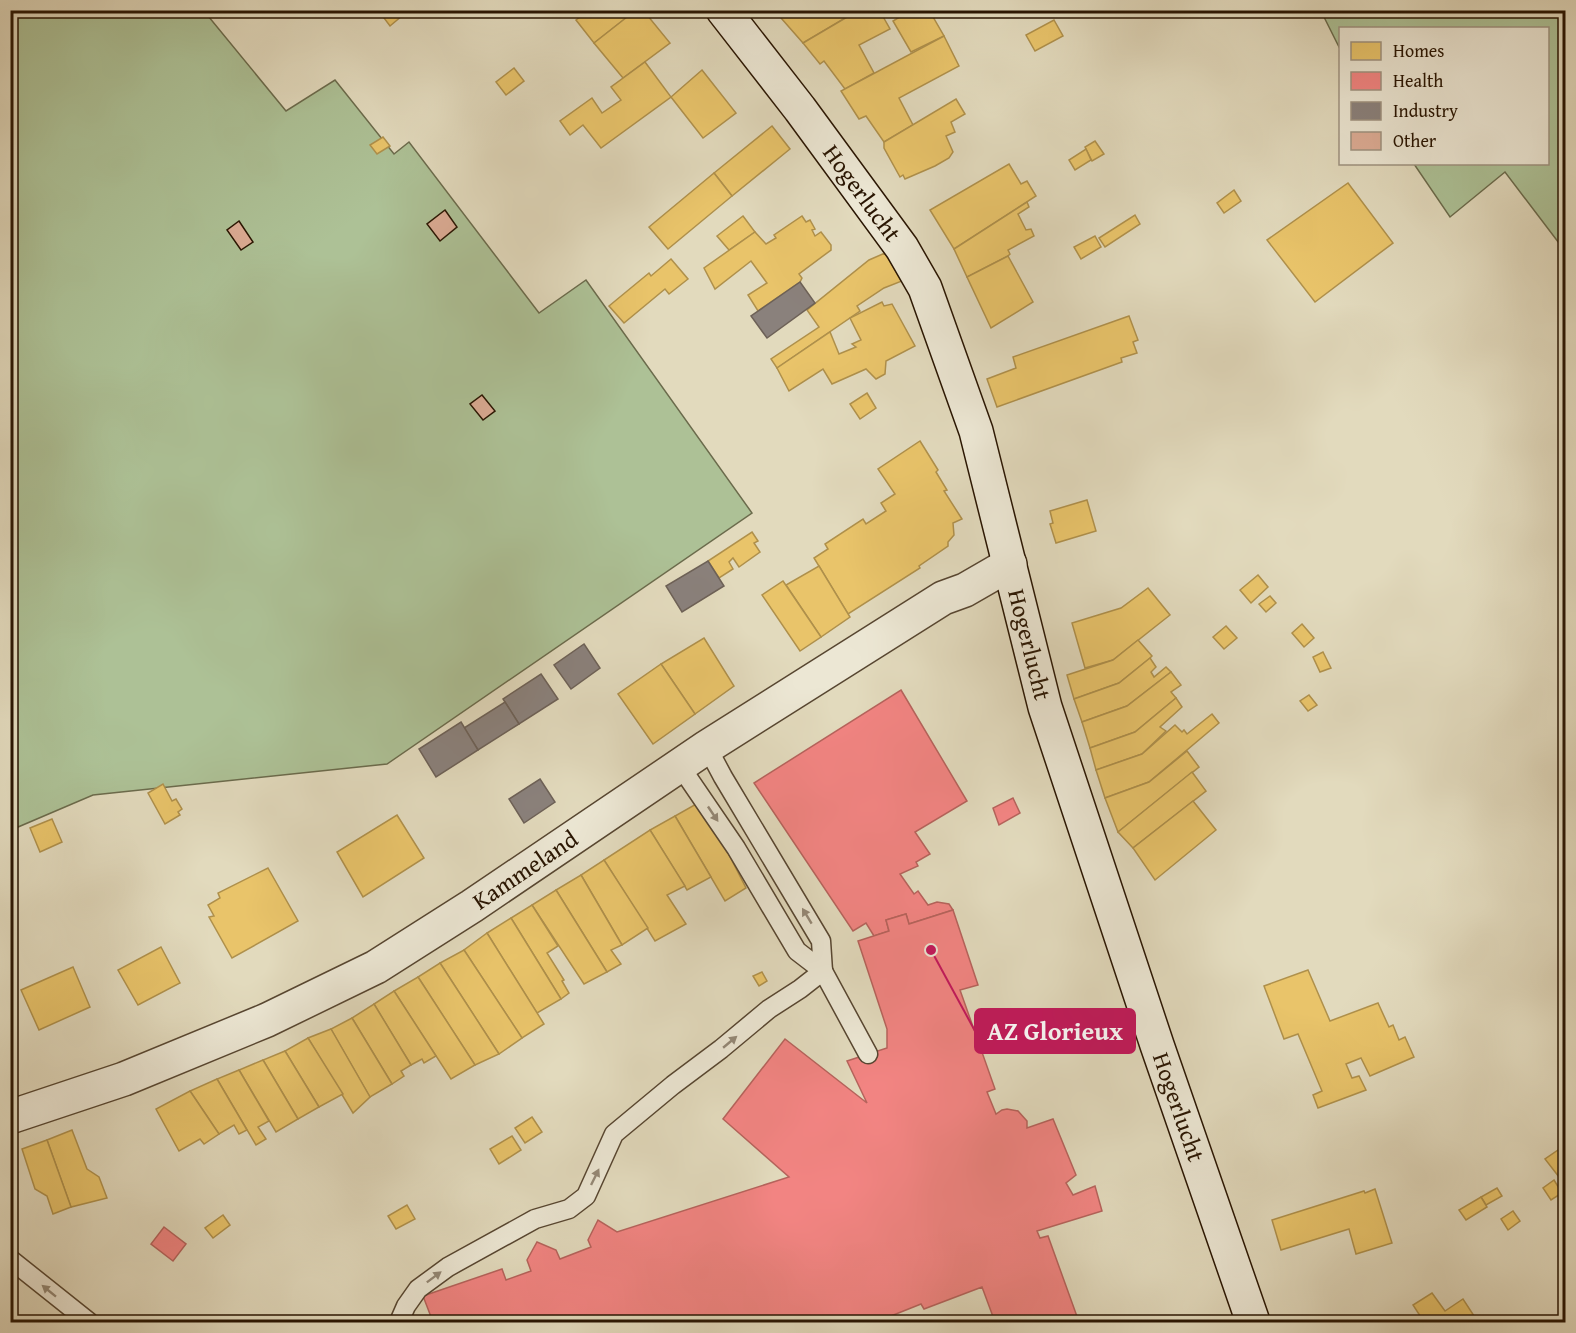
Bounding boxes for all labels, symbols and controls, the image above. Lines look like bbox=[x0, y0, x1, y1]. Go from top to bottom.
legend bbox=[1339, 27, 1549, 165]
text: Homes bbox=[1393, 37, 1444, 64]
text: Health bbox=[1393, 67, 1443, 94]
text: Industry bbox=[1393, 97, 1458, 124]
text: Other bbox=[1393, 127, 1437, 154]
street label: Hogerlucht bbox=[815, 137, 910, 249]
street label: Hogerlucht bbox=[999, 585, 1061, 704]
one-way arrow bbox=[707, 806, 718, 822]
street label: Kammeland bbox=[465, 821, 585, 918]
one-way arrow bbox=[802, 907, 812, 924]
callout: AZ Glorieux bbox=[975, 1009, 1135, 1053]
text: AZ Glorieux bbox=[987, 1011, 1123, 1050]
one-way arrow bbox=[722, 1035, 738, 1048]
street label: Hogerlucht bbox=[1144, 1048, 1214, 1167]
one-way arrow bbox=[591, 1168, 600, 1185]
one-way arrow bbox=[426, 1271, 442, 1284]
one-way arrow bbox=[42, 1285, 57, 1298]

